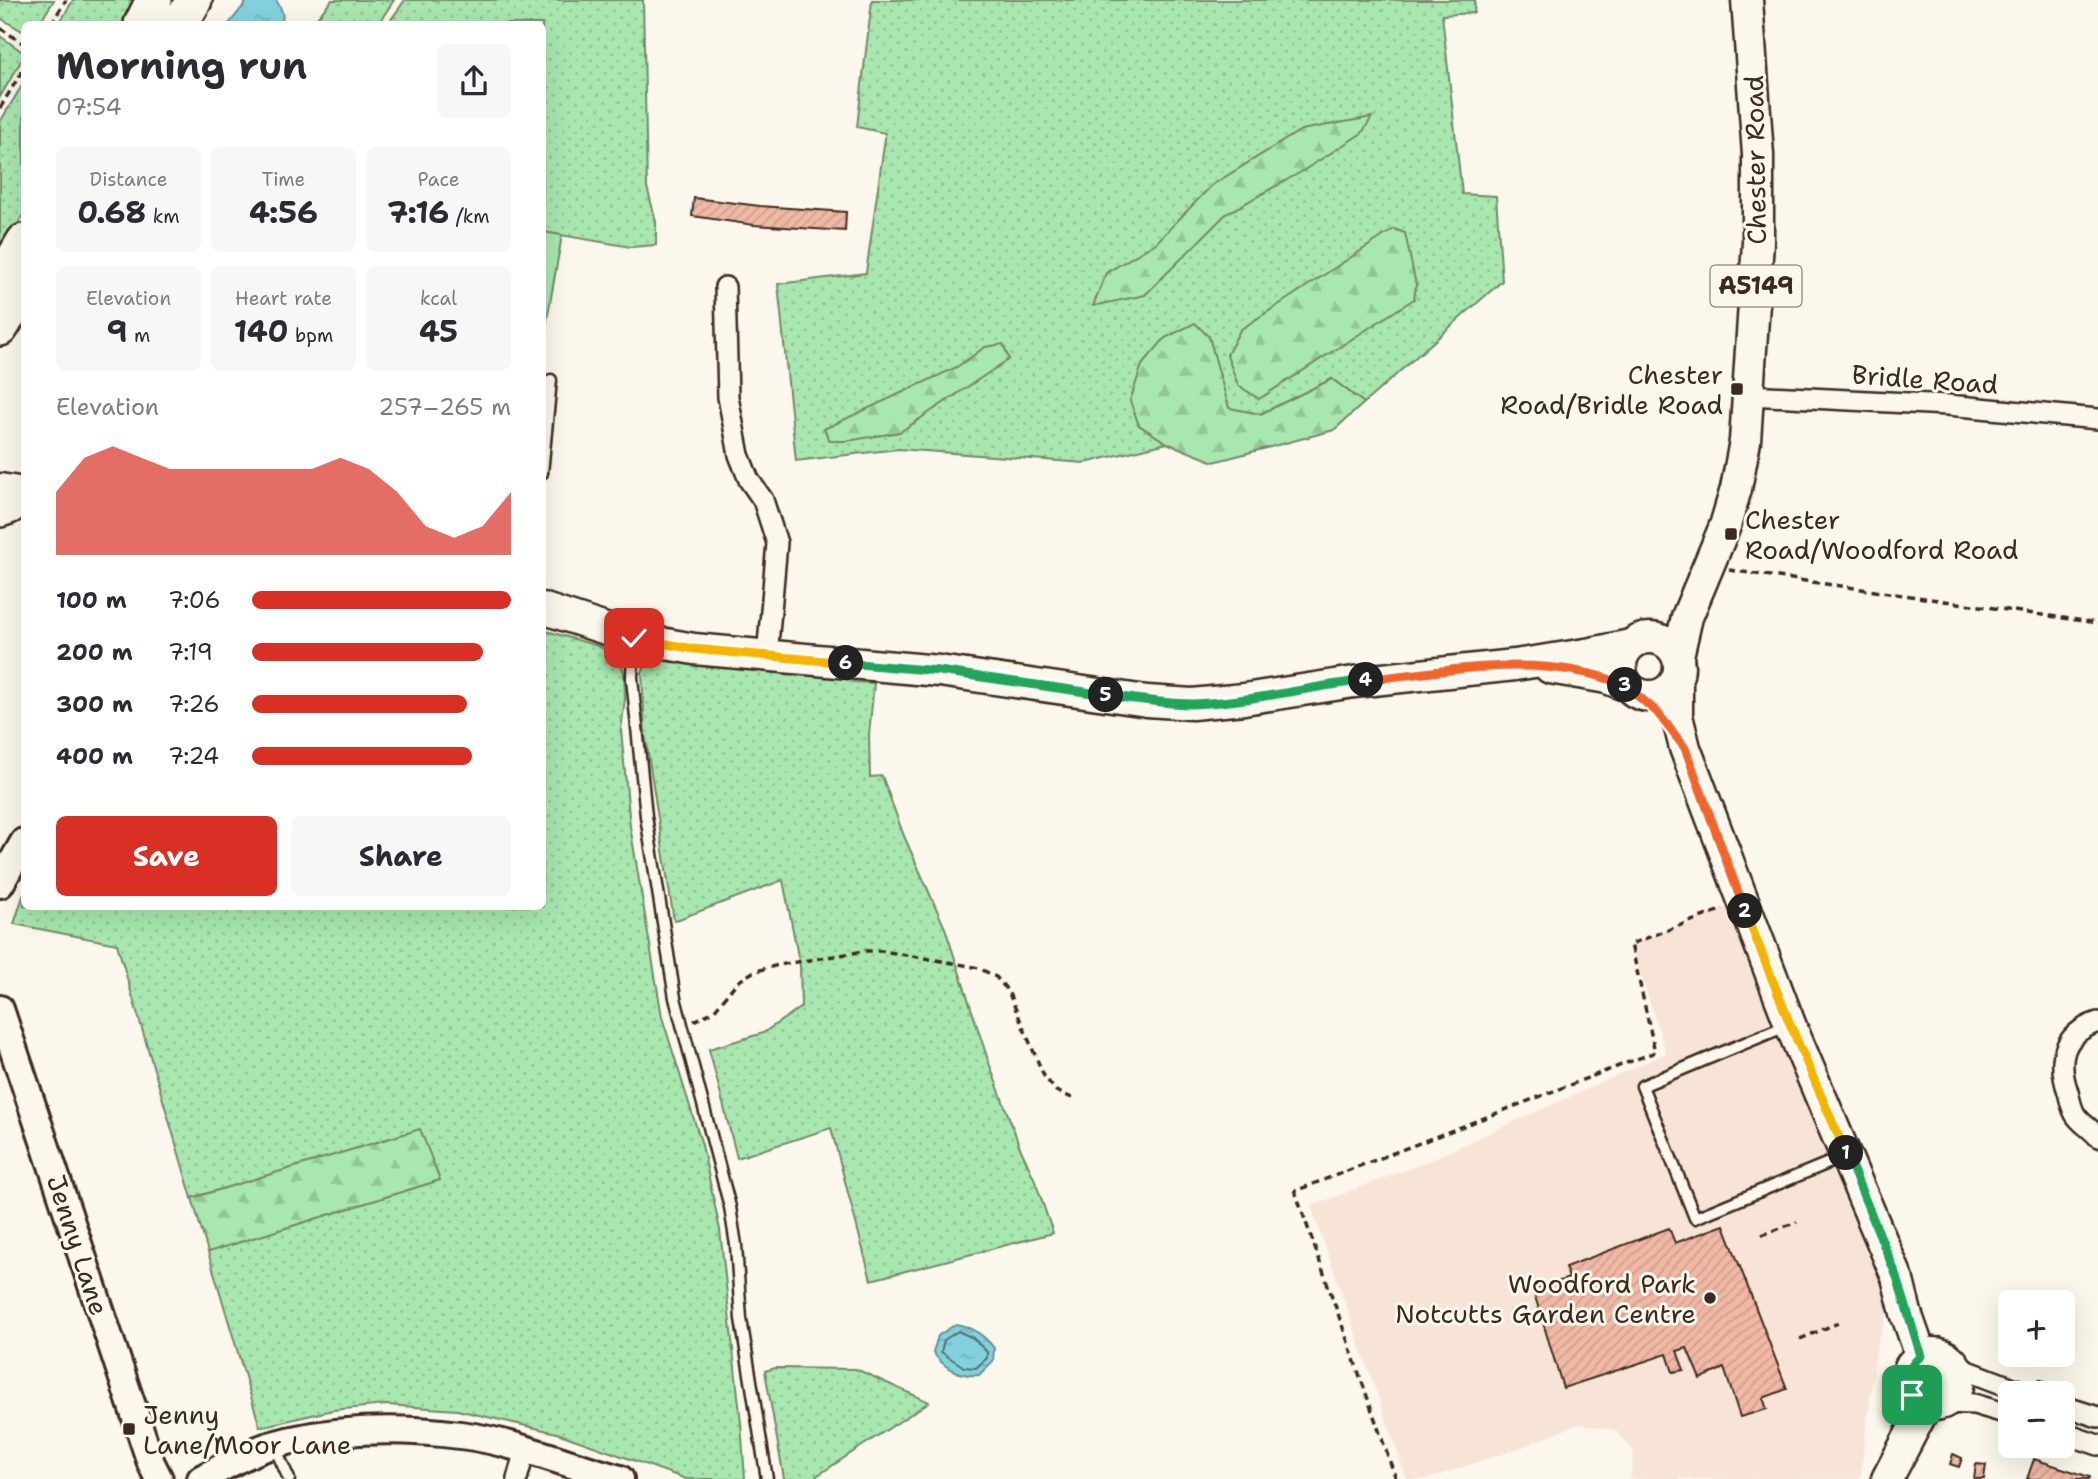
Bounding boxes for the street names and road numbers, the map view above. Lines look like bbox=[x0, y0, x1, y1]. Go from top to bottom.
street label: Chester Road bbox=[1736, 75, 1774, 245]
road number: A5149 bbox=[1710, 265, 1802, 306]
street label: Bridle Road bbox=[1851, 356, 1999, 402]
street label: Jenny Lane bbox=[39, 1170, 117, 1320]

